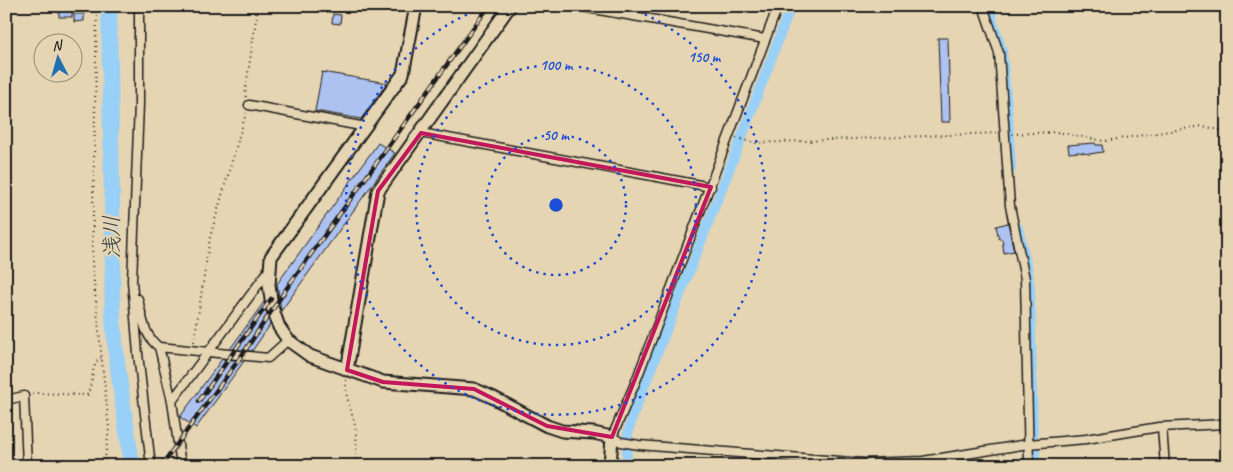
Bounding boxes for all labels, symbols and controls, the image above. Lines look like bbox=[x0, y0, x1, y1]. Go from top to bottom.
north arrow bbox=[32, 32, 82, 82]
text: N bbox=[51, 36, 64, 54]
text: 150 m bbox=[688, 48, 722, 67]
text: 100 m bbox=[540, 56, 574, 75]
text: 50 m bbox=[543, 126, 570, 145]
centre of rings bbox=[547, 196, 565, 214]
water label: 浅川 bbox=[98, 215, 126, 259]

